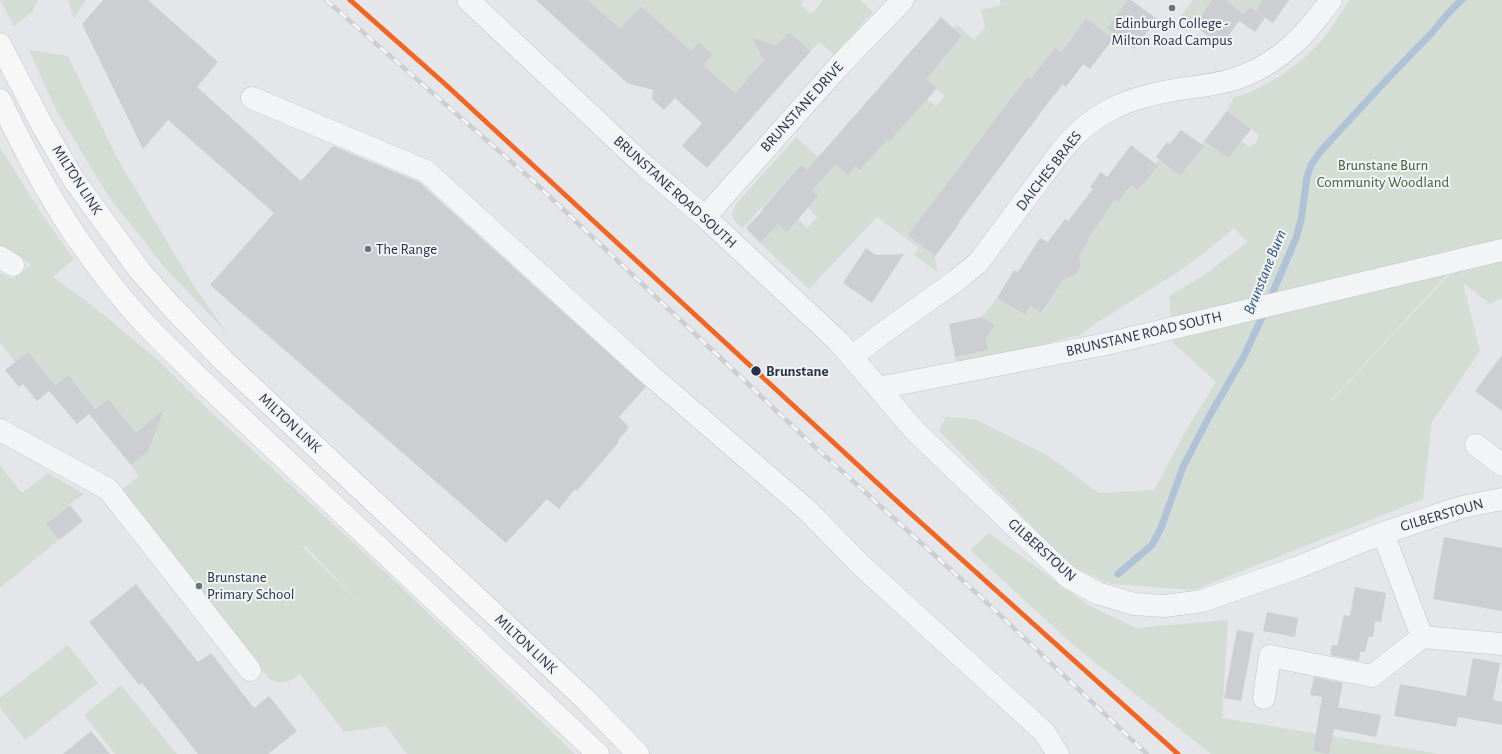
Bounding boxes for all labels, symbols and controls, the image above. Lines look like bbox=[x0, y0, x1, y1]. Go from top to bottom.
marker: Edinburgh College - Milton Road Campus bbox=[1167, 3, 1177, 13]
place label: Edinburgh College - Milton Road Campus bbox=[1112, 14, 1232, 49]
street label: BRUNSTANE DRIVE bbox=[757, 58, 847, 156]
street label: DAICHES BRAES bbox=[1012, 128, 1086, 214]
street label: BRUNSTANE ROAD SOUTH bbox=[610, 132, 740, 252]
street label: MILTON LINK bbox=[48, 142, 106, 218]
park label: Brunstane Burn Community Woodland bbox=[1317, 156, 1449, 191]
water label: Brunstane Burn bbox=[1239, 227, 1291, 317]
place label: The Range bbox=[376, 240, 437, 258]
marker: The Range bbox=[363, 244, 373, 254]
street label: BRUNSTANE ROAD SOUTH bbox=[1064, 307, 1224, 361]
place label: Brunstane bbox=[766, 362, 829, 380]
marker: Brunstane bbox=[749, 364, 763, 378]
street label: MILTON LINK bbox=[255, 389, 325, 457]
street label: GILBERSTOUN bbox=[1398, 495, 1486, 535]
street label: GILBERSTOUN bbox=[1004, 515, 1080, 585]
place label: Brunstane Primary School bbox=[207, 568, 295, 603]
marker: Brunstane Primary School bbox=[194, 581, 204, 591]
street label: MILTON LINK bbox=[491, 610, 561, 678]

